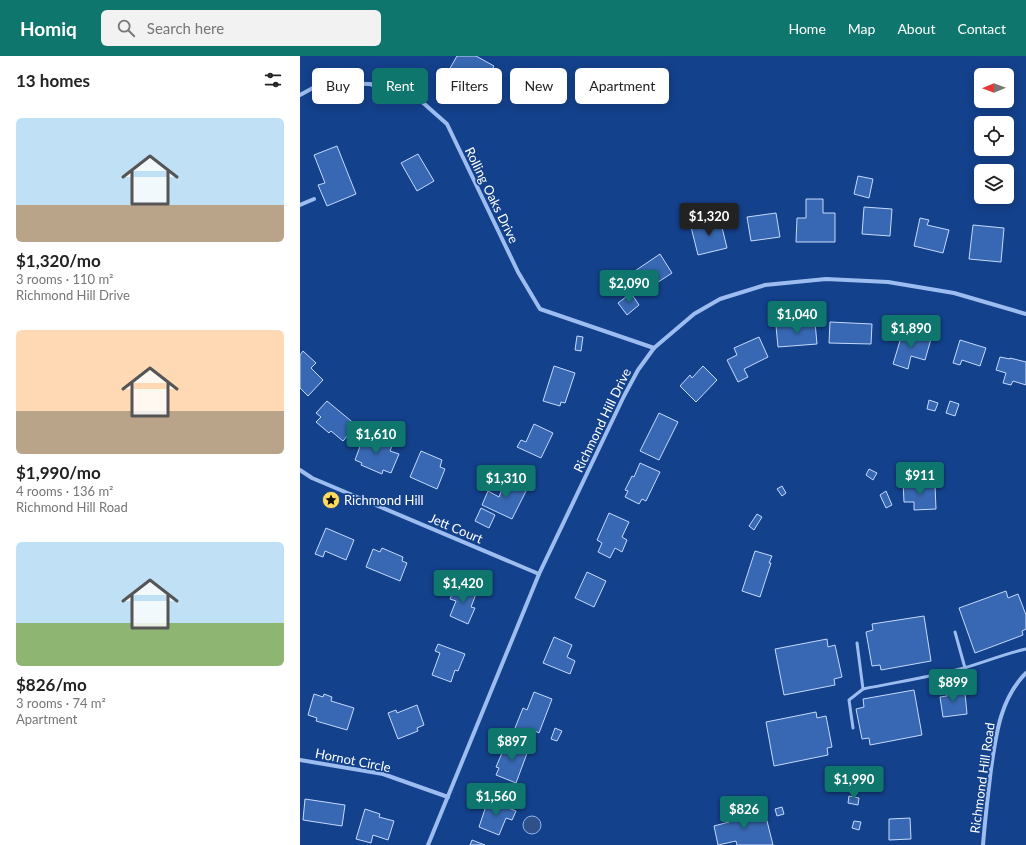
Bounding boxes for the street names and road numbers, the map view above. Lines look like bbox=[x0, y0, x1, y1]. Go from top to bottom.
street label: Rolling Oaks Drive bbox=[462, 144, 522, 246]
street label: Richmond Hill Drive bbox=[570, 365, 634, 475]
street label: Jett Court bbox=[427, 510, 486, 547]
street label: Richmond Hill Road bbox=[966, 722, 998, 834]
street label: Hornot Circle bbox=[314, 745, 392, 775]

